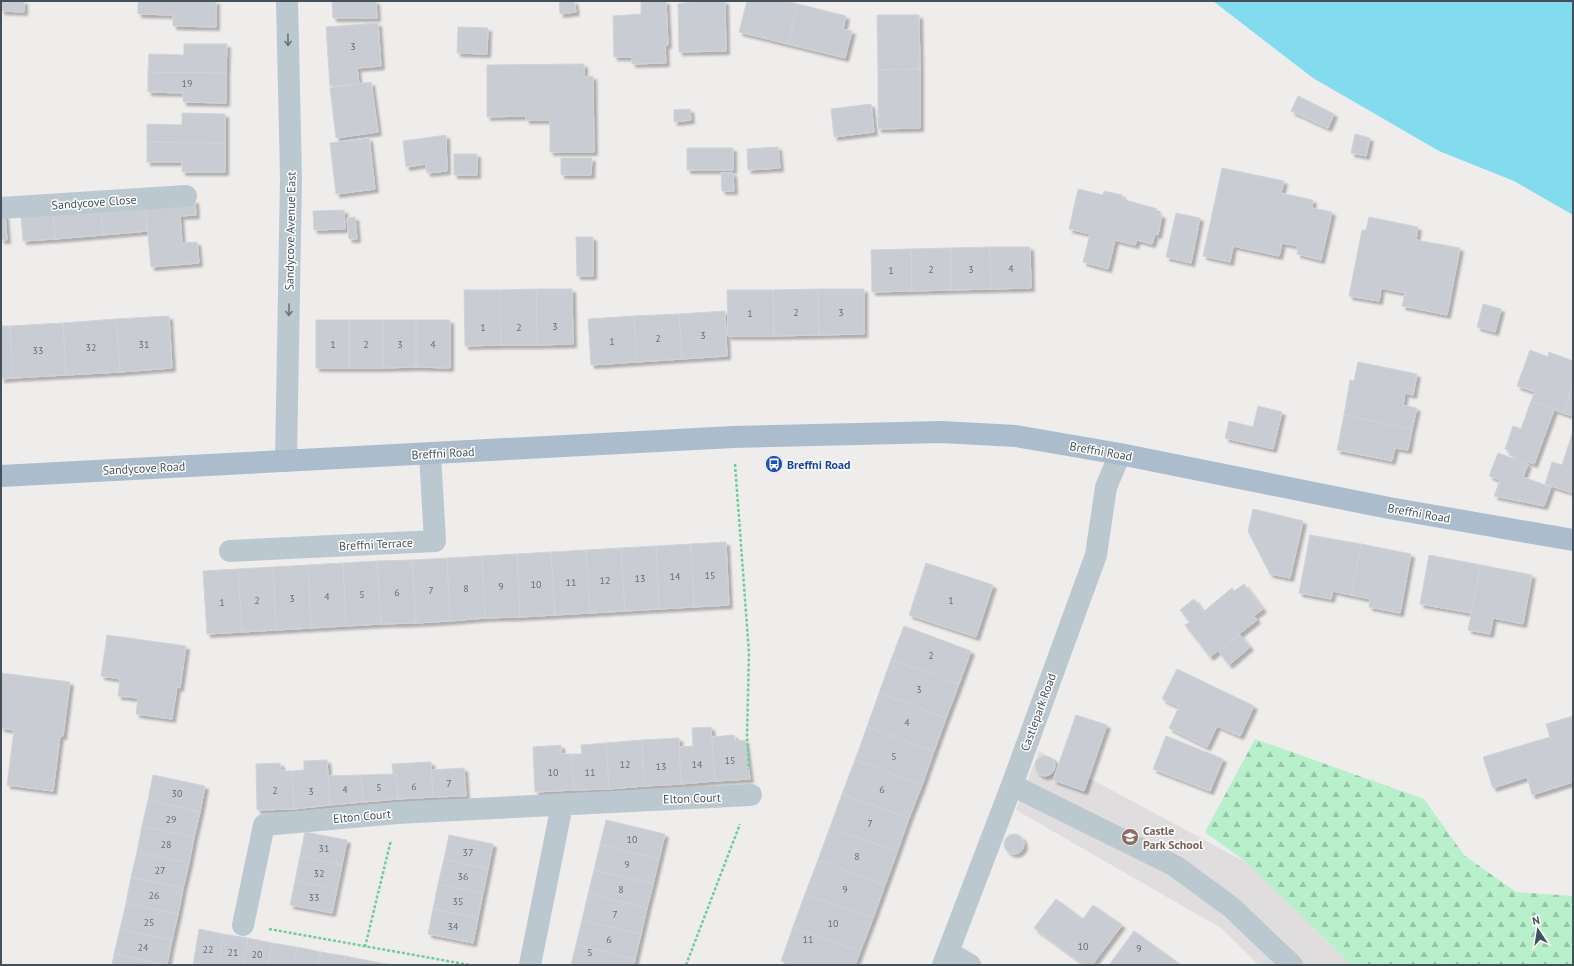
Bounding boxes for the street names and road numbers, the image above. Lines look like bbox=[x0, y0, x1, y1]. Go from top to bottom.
street label: Sandycove Avenue East bbox=[281, 171, 299, 291]
street label: Sandycove Close bbox=[51, 192, 137, 212]
street label: Breffni Road bbox=[1069, 438, 1133, 464]
street label: Breffni Road bbox=[411, 444, 475, 462]
street label: Sandycove Road bbox=[102, 458, 186, 478]
street label: Breffni Road bbox=[1387, 500, 1451, 526]
street label: Breffni Terrace bbox=[339, 535, 413, 553]
street label: Castlepark Road bbox=[1017, 671, 1059, 753]
street label: Elton Court bbox=[663, 789, 721, 807]
street label: Elton Court bbox=[332, 806, 392, 826]

